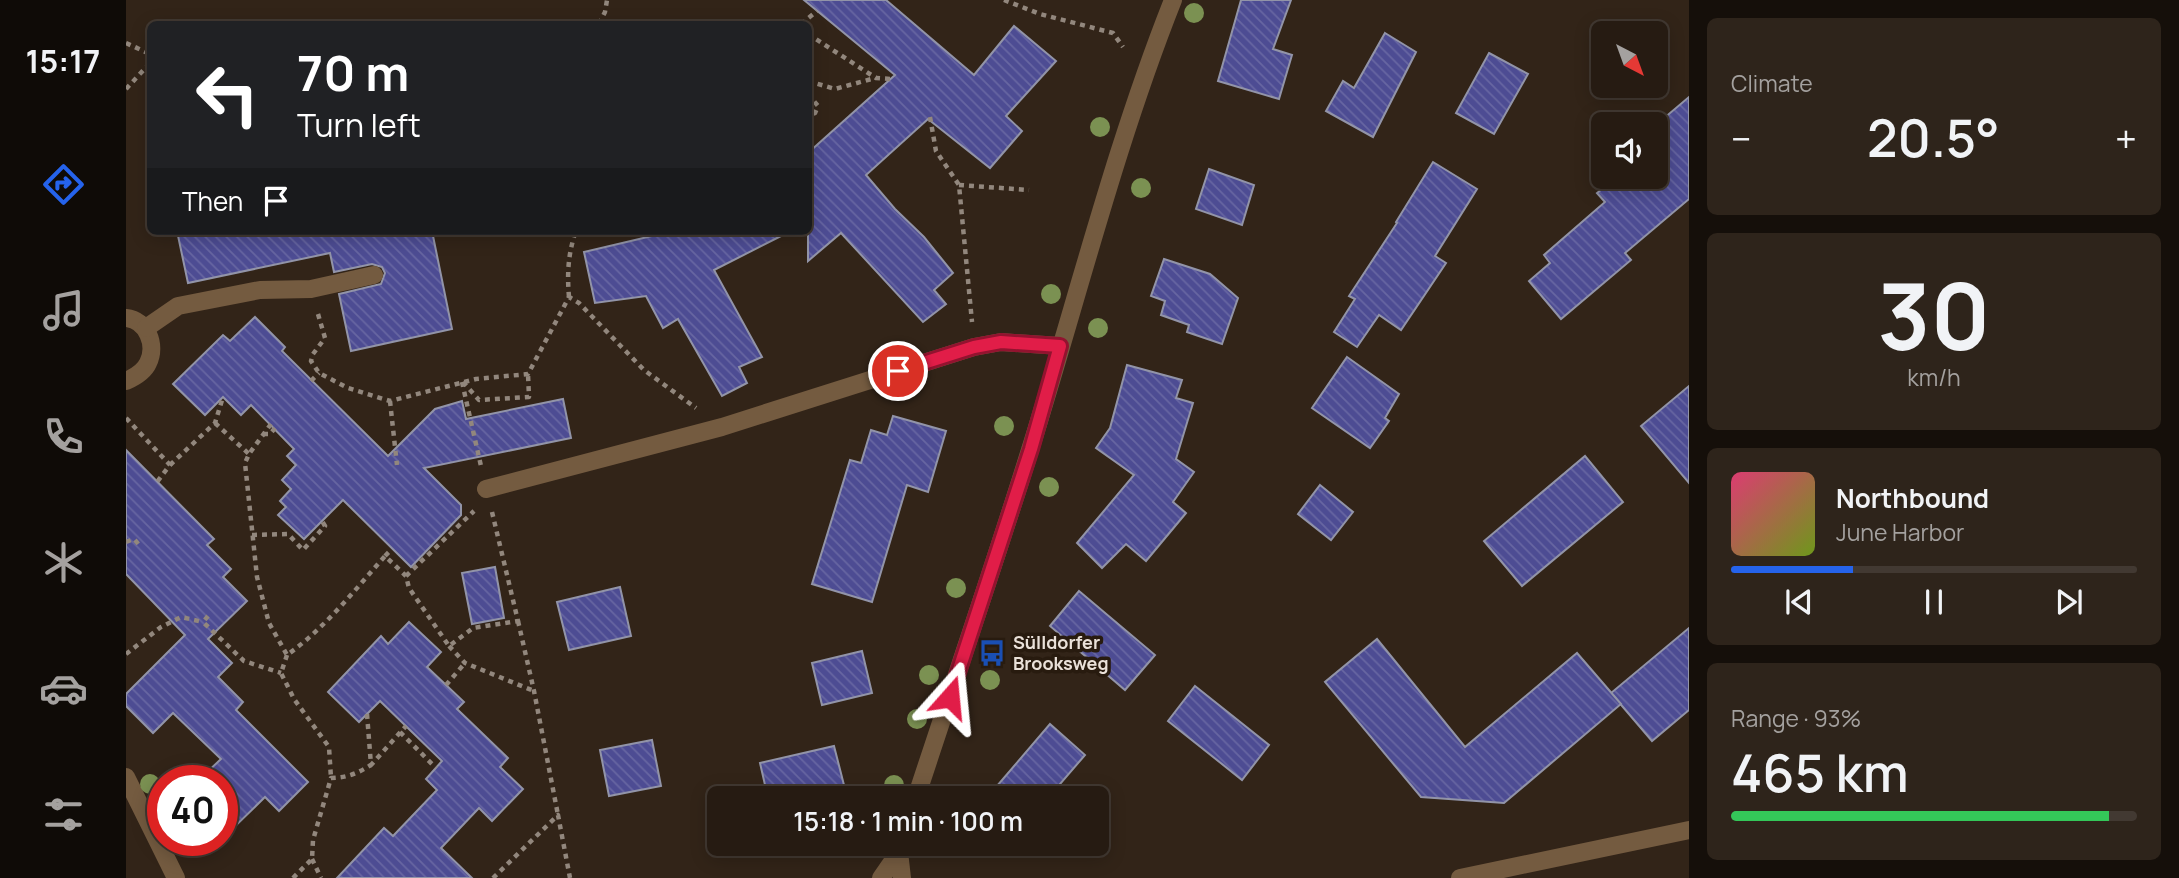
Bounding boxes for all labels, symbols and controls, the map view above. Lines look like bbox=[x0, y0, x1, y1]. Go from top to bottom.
north arrow bbox=[1591, 21, 1668, 98]
map controls bbox=[1591, 21, 1668, 189]
text: 15:17 bbox=[26, 39, 100, 83]
text: 70 m bbox=[297, 39, 409, 106]
icon: left bbox=[182, 49, 273, 140]
text: Climate bbox=[1731, 67, 1813, 99]
text: 20.5° bbox=[1867, 102, 2000, 173]
text: Turn left bbox=[297, 103, 421, 147]
button: sound bbox=[1591, 112, 1668, 189]
text: − bbox=[1731, 112, 1752, 164]
text: + bbox=[2115, 112, 2137, 164]
icon: directions bbox=[39, 160, 88, 209]
icon: arrive bbox=[257, 182, 295, 220]
text: Then bbox=[182, 183, 243, 219]
text: 30 bbox=[1878, 253, 1990, 377]
icon: music bbox=[39, 286, 88, 335]
pin bbox=[868, 341, 928, 401]
icon: arrive bbox=[879, 352, 917, 390]
text: km/h bbox=[1907, 361, 1961, 393]
icon: phone bbox=[39, 412, 88, 461]
text: Northbound bbox=[1836, 480, 1989, 516]
text: June Harbor bbox=[1836, 516, 1964, 548]
icon: climate bbox=[39, 538, 88, 587]
icon: previous bbox=[1780, 583, 1818, 621]
icon: pause bbox=[1915, 583, 1953, 621]
icon: next bbox=[2050, 583, 2088, 621]
place label: Sülldorfer Brooksweg bbox=[1013, 630, 1109, 675]
bus stop icon: Sülldorfer Brooksweg bbox=[977, 638, 1007, 668]
position arrow bbox=[913, 660, 987, 734]
icon: car bbox=[39, 664, 88, 713]
text: Range · 93% bbox=[1731, 702, 1861, 734]
text: 465 km bbox=[1731, 737, 1909, 808]
speed limit sign: 40 bbox=[147, 765, 238, 856]
icon: filters bbox=[39, 790, 88, 839]
text: 15:18 · 1 min · 100 m bbox=[793, 803, 1023, 839]

